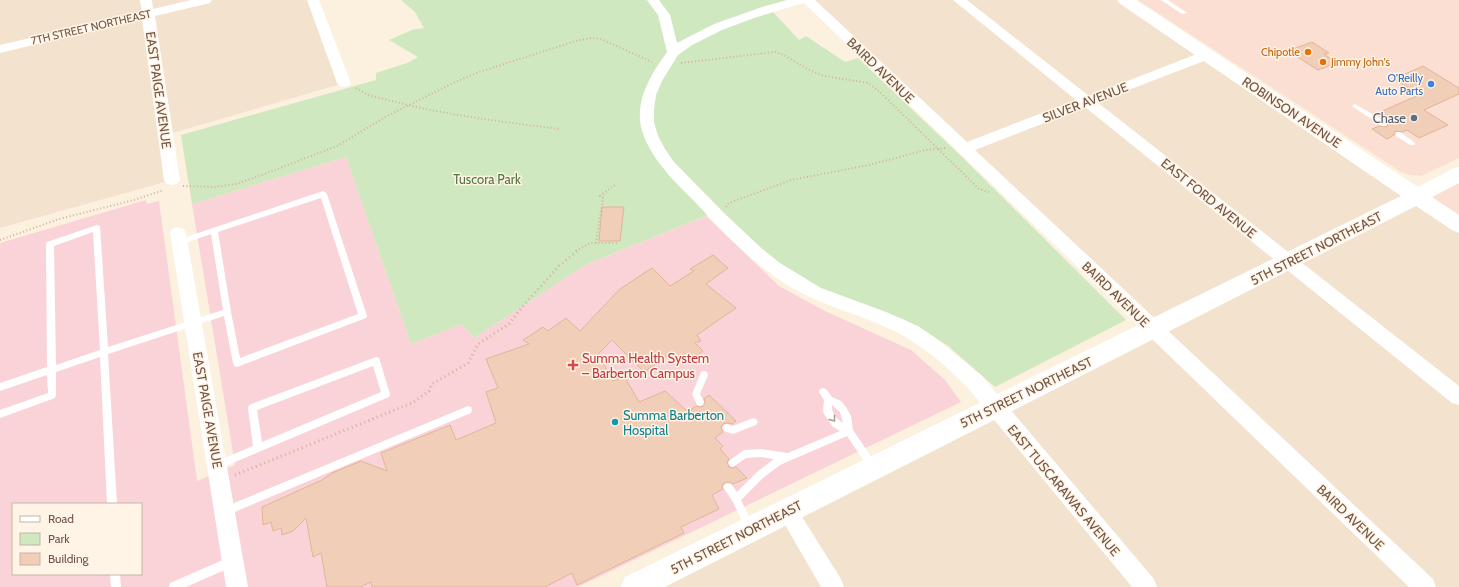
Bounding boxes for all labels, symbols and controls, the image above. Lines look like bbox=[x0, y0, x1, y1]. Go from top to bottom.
street label: 7TH STREET NORTHEAST bbox=[30, 6, 153, 48]
street label: EAST PAIGE AVENUE bbox=[143, 30, 175, 150]
street label: BAIRD AVENUE bbox=[844, 34, 918, 106]
place label: Chipotle bbox=[1261, 45, 1300, 59]
marker: Chipotle bbox=[1303, 47, 1313, 57]
place label: Jimmy John's bbox=[1330, 55, 1391, 69]
marker: Jimmy John's bbox=[1318, 57, 1328, 67]
place label: O'Reilly Auto Parts bbox=[1375, 71, 1423, 98]
street label: ROBINSON AVENUE bbox=[1239, 73, 1345, 151]
street label: SILVER AVENUE bbox=[1040, 78, 1130, 126]
marker: O'Reilly Auto Parts bbox=[1426, 79, 1436, 89]
place label: Chase bbox=[1373, 110, 1406, 126]
marker: Chase bbox=[1409, 113, 1419, 123]
street label: EAST FORD AVENUE bbox=[1158, 155, 1260, 241]
park label: Tuscora Park bbox=[453, 171, 521, 187]
street label: 5TH STREET NORTHEAST bbox=[1248, 208, 1384, 288]
street label: BAIRD AVENUE bbox=[1079, 258, 1153, 330]
street label: EAST PAIGE AVENUE bbox=[190, 350, 226, 470]
place label: Summa Health System – Barberton Campus bbox=[582, 350, 709, 381]
street label: 5TH STREET NORTHEAST bbox=[957, 353, 1095, 431]
marker: Summa Health System – Barberton Campus bbox=[567, 359, 579, 371]
place label: Summa Barberton Hospital bbox=[623, 407, 724, 438]
one-way arrow bbox=[828, 414, 835, 421]
marker: Summa Barberton Hospital bbox=[610, 417, 620, 427]
street label: EAST TUSCARAWAS AVENUE bbox=[1004, 421, 1124, 559]
street label: BAIRD AVENUE bbox=[1314, 481, 1388, 553]
street label: 5TH STREET NORTHEAST bbox=[668, 497, 804, 577]
legend bbox=[12, 503, 142, 575]
text: Road bbox=[48, 511, 74, 526]
text: Park bbox=[48, 531, 70, 546]
text: Building bbox=[48, 551, 90, 566]

